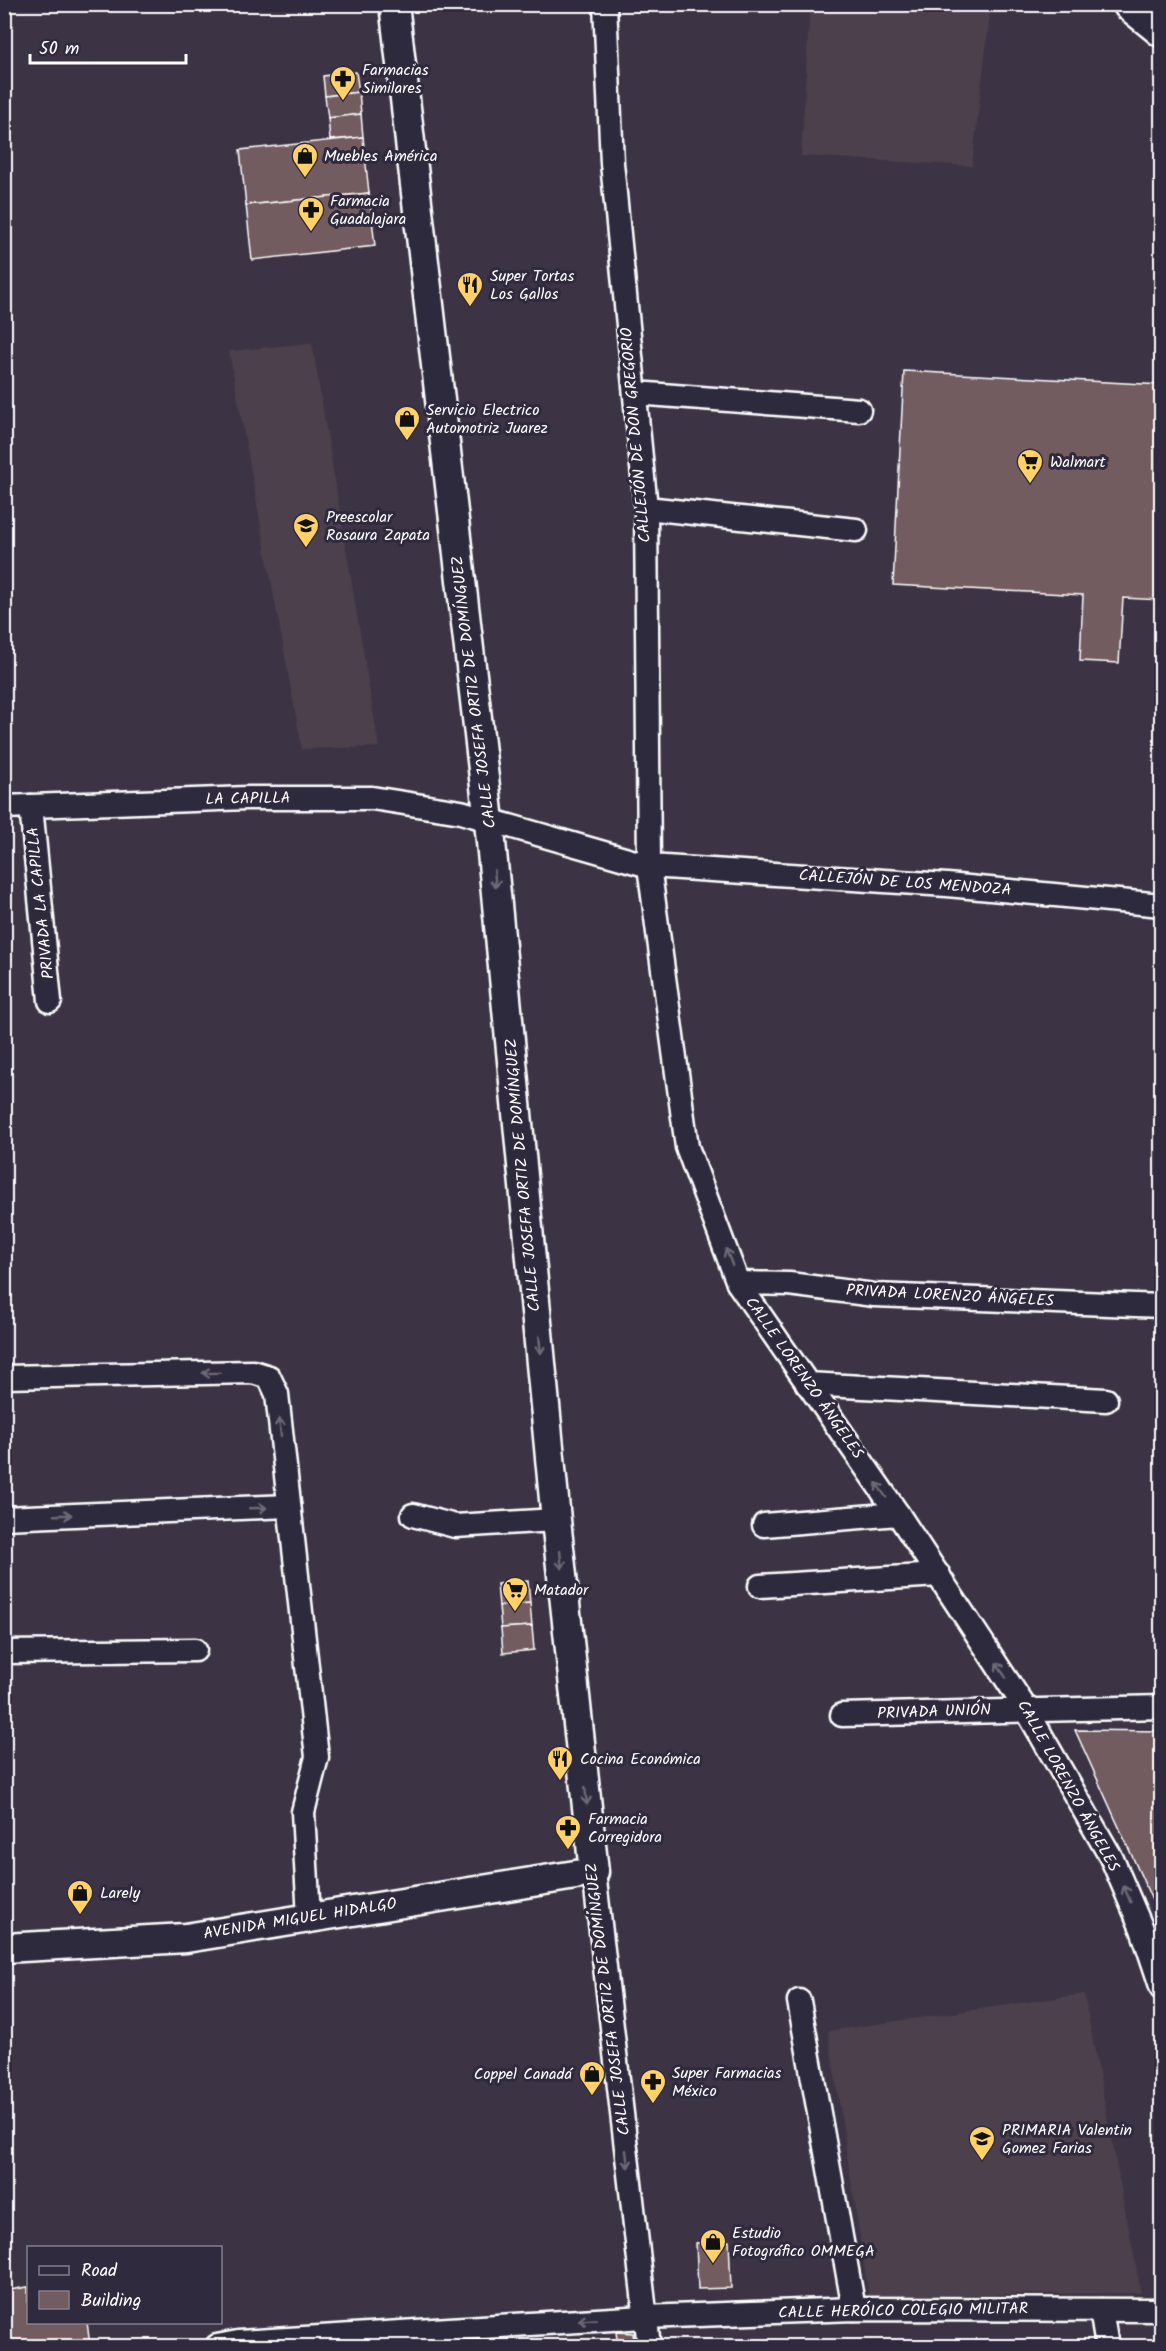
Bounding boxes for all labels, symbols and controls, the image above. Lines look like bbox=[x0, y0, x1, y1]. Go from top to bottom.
scale bar bbox=[30, 27, 186, 65]
text: 50 m bbox=[39, 35, 79, 64]
place label: Farmacias Similares bbox=[362, 58, 429, 101]
pharmacy icon: Farmacias Similares bbox=[328, 64, 358, 102]
shop icon: Muebles América bbox=[290, 141, 320, 179]
place label: Muebles América bbox=[324, 144, 437, 169]
place label: Farmacia Guadalajara bbox=[330, 189, 406, 232]
pharmacy icon: Farmacia Guadalajara bbox=[296, 195, 326, 233]
place label: Super Tortas Los Gallos bbox=[490, 264, 575, 307]
restaurant icon: Super Tortas Los Gallos bbox=[455, 270, 485, 308]
street label: CALLEJÓN DE DON GREGORIO bbox=[614, 326, 658, 544]
place label: Servicio Electrico Automotriz Juarez bbox=[426, 398, 548, 441]
shop icon: Servicio Electrico Automotriz Juarez bbox=[392, 404, 422, 442]
supermarket icon: Walmart bbox=[1015, 447, 1045, 485]
place label: Walmart bbox=[1050, 450, 1106, 475]
place label: Preescolar Rosaura Zapata bbox=[326, 505, 430, 548]
school or university icon: Preescolar Rosaura Zapata bbox=[291, 511, 321, 549]
street label: CALLE JOSEFA ORTIZ DE DOMÍNGUEZ bbox=[445, 554, 503, 830]
street label: LA CAPILLA bbox=[205, 786, 291, 812]
street label: PRIVADA LA CAPILLA bbox=[21, 825, 61, 980]
street label: CALLEJÓN DE LOS MENDOZA bbox=[798, 863, 1012, 903]
one-way arrow bbox=[490, 869, 501, 889]
street label: CALLE JOSEFA ORTIZ DE DOMÍNGUEZ bbox=[499, 1037, 547, 1313]
one-way arrow bbox=[722, 1248, 733, 1267]
street label: PRIVADA LORENZO ÁNGELES bbox=[845, 1278, 1055, 1314]
street label: CALLE LORENZO ÁNGELES bbox=[738, 1292, 870, 1465]
one-way arrow bbox=[535, 1335, 546, 1355]
one-way arrow bbox=[202, 1367, 222, 1378]
one-way arrow bbox=[275, 1418, 286, 1438]
one-way arrow bbox=[875, 1482, 887, 1498]
one-way arrow bbox=[247, 1502, 267, 1513]
one-way arrow bbox=[52, 1510, 72, 1521]
one-way arrow bbox=[556, 1550, 567, 1570]
supermarket icon: Matador bbox=[500, 1575, 530, 1613]
place label: Matador bbox=[534, 1578, 590, 1603]
one-way arrow bbox=[994, 1661, 1007, 1678]
street label: CALLE LORENZO ÁNGELES bbox=[1010, 1696, 1126, 1877]
street label: PRIVADA UNIÓN bbox=[877, 1698, 991, 1726]
restaurant icon: Cocina Económica bbox=[545, 1744, 575, 1782]
place label: Cocina Económica bbox=[580, 1747, 701, 1772]
one-way arrow bbox=[581, 1785, 592, 1805]
place label: Farmacia Corregidora bbox=[588, 1807, 662, 1850]
pharmacy icon: Farmacia Corregidora bbox=[553, 1813, 583, 1851]
street label: CALLE JOSEFA ORTIZ DE DOMÍNGUEZ bbox=[579, 1861, 637, 2137]
shop icon: Larely bbox=[65, 1878, 95, 1916]
place label: Larely bbox=[100, 1881, 141, 1906]
one-way arrow bbox=[1121, 1886, 1132, 1904]
street label: AVENIDA MIGUEL HIDALGO bbox=[202, 1891, 399, 1947]
shop icon: Coppel Canadá bbox=[577, 2059, 607, 2097]
place label: Super Farmacias México bbox=[672, 2061, 782, 2104]
place label: Coppel Canadá bbox=[474, 2062, 573, 2087]
pharmacy icon: Super Farmacias México bbox=[638, 2067, 668, 2105]
place label: PRIMARIA Valentin Gomez Farias bbox=[1002, 2118, 1132, 2161]
school or university icon: PRIMARIA Valentin Gomez Farias bbox=[967, 2124, 997, 2162]
one-way arrow bbox=[622, 2149, 633, 2169]
place label: Estudio Fotográfico OMMEGA bbox=[732, 2221, 875, 2264]
shop icon: Estudio Fotográfico OMMEGA bbox=[698, 2227, 728, 2265]
legend bbox=[27, 2246, 222, 2324]
text: Road bbox=[81, 2257, 118, 2286]
text: Building bbox=[81, 2287, 141, 2316]
street label: CALLE HERÓICO COLEGIO MILITAR bbox=[778, 2296, 1028, 2326]
one-way arrow bbox=[577, 2315, 597, 2326]

